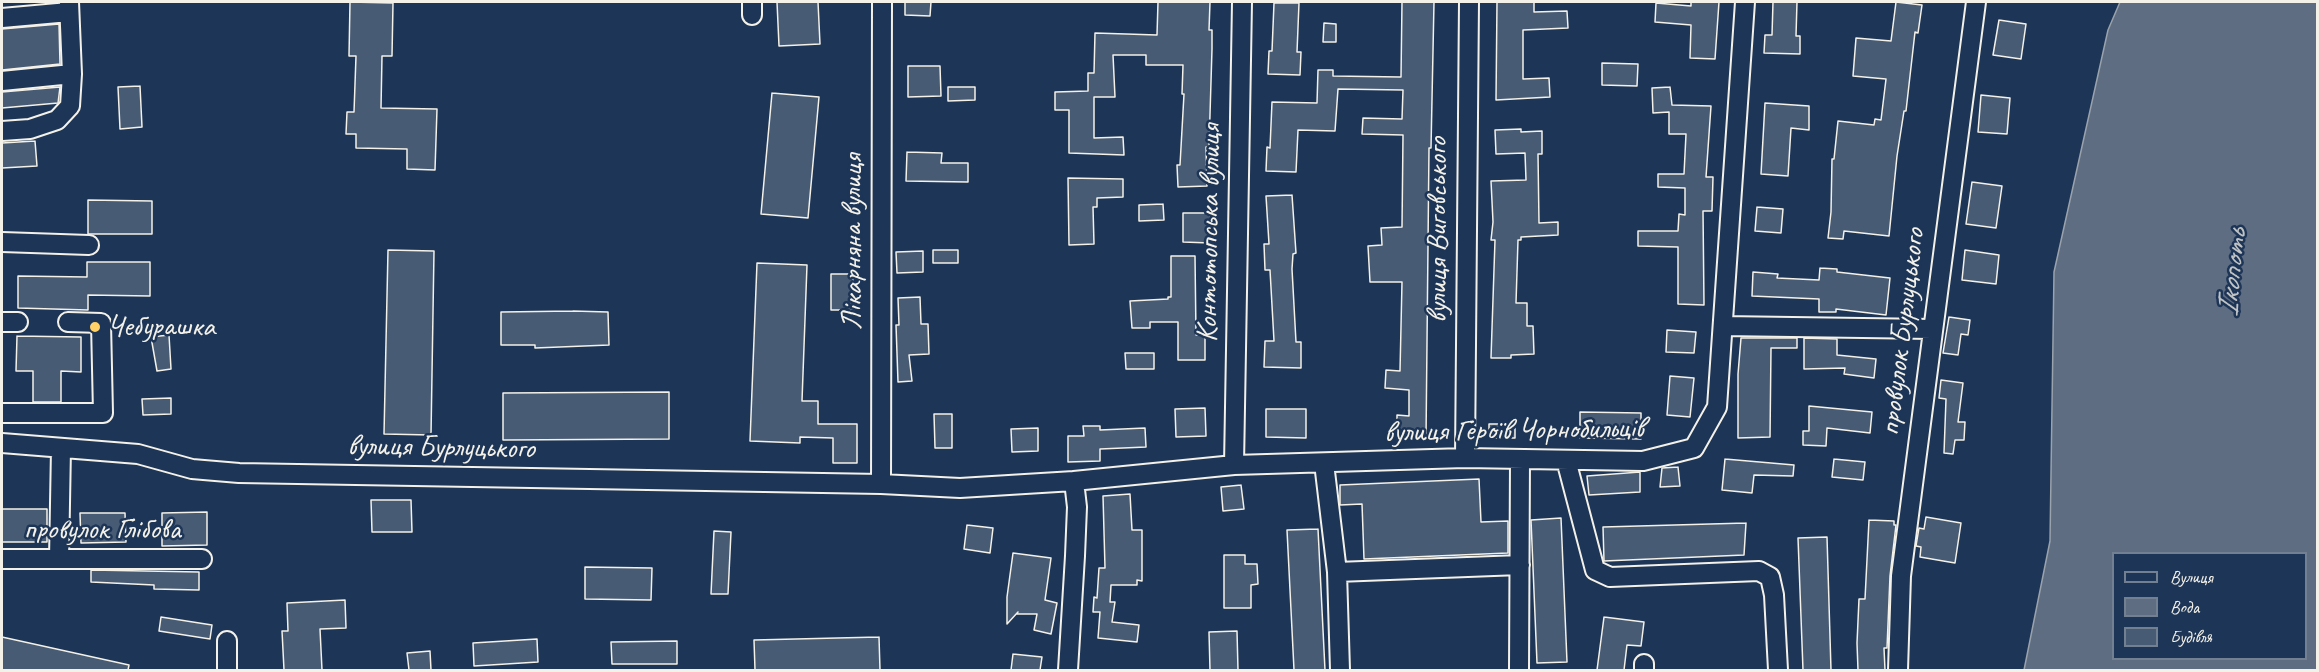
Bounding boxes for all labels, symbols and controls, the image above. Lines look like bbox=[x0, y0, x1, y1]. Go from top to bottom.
street label: Контотопська вулиця bbox=[1190, 124, 1230, 342]
street label: вулиця Виговського bbox=[1420, 137, 1456, 323]
street label: Лікарняна вулиця bbox=[835, 154, 871, 330]
street label: провулок Бурлуцького bbox=[1872, 226, 1934, 438]
water label: Ікопоть bbox=[2209, 227, 2257, 319]
place label: Чебурашка bbox=[107, 309, 215, 345]
marker: Чебурашка bbox=[88, 320, 102, 334]
street label: вулиця Героїв Чорнобильців bbox=[1384, 411, 1644, 451]
street label: вулиця Бурлуцького bbox=[347, 428, 535, 468]
street label: провулок Глібова bbox=[24, 512, 180, 548]
legend bbox=[2112, 552, 2307, 660]
text: Вулиця bbox=[2170, 566, 2213, 588]
text: Вода bbox=[2170, 596, 2199, 618]
text: Будівля bbox=[2170, 626, 2212, 648]

